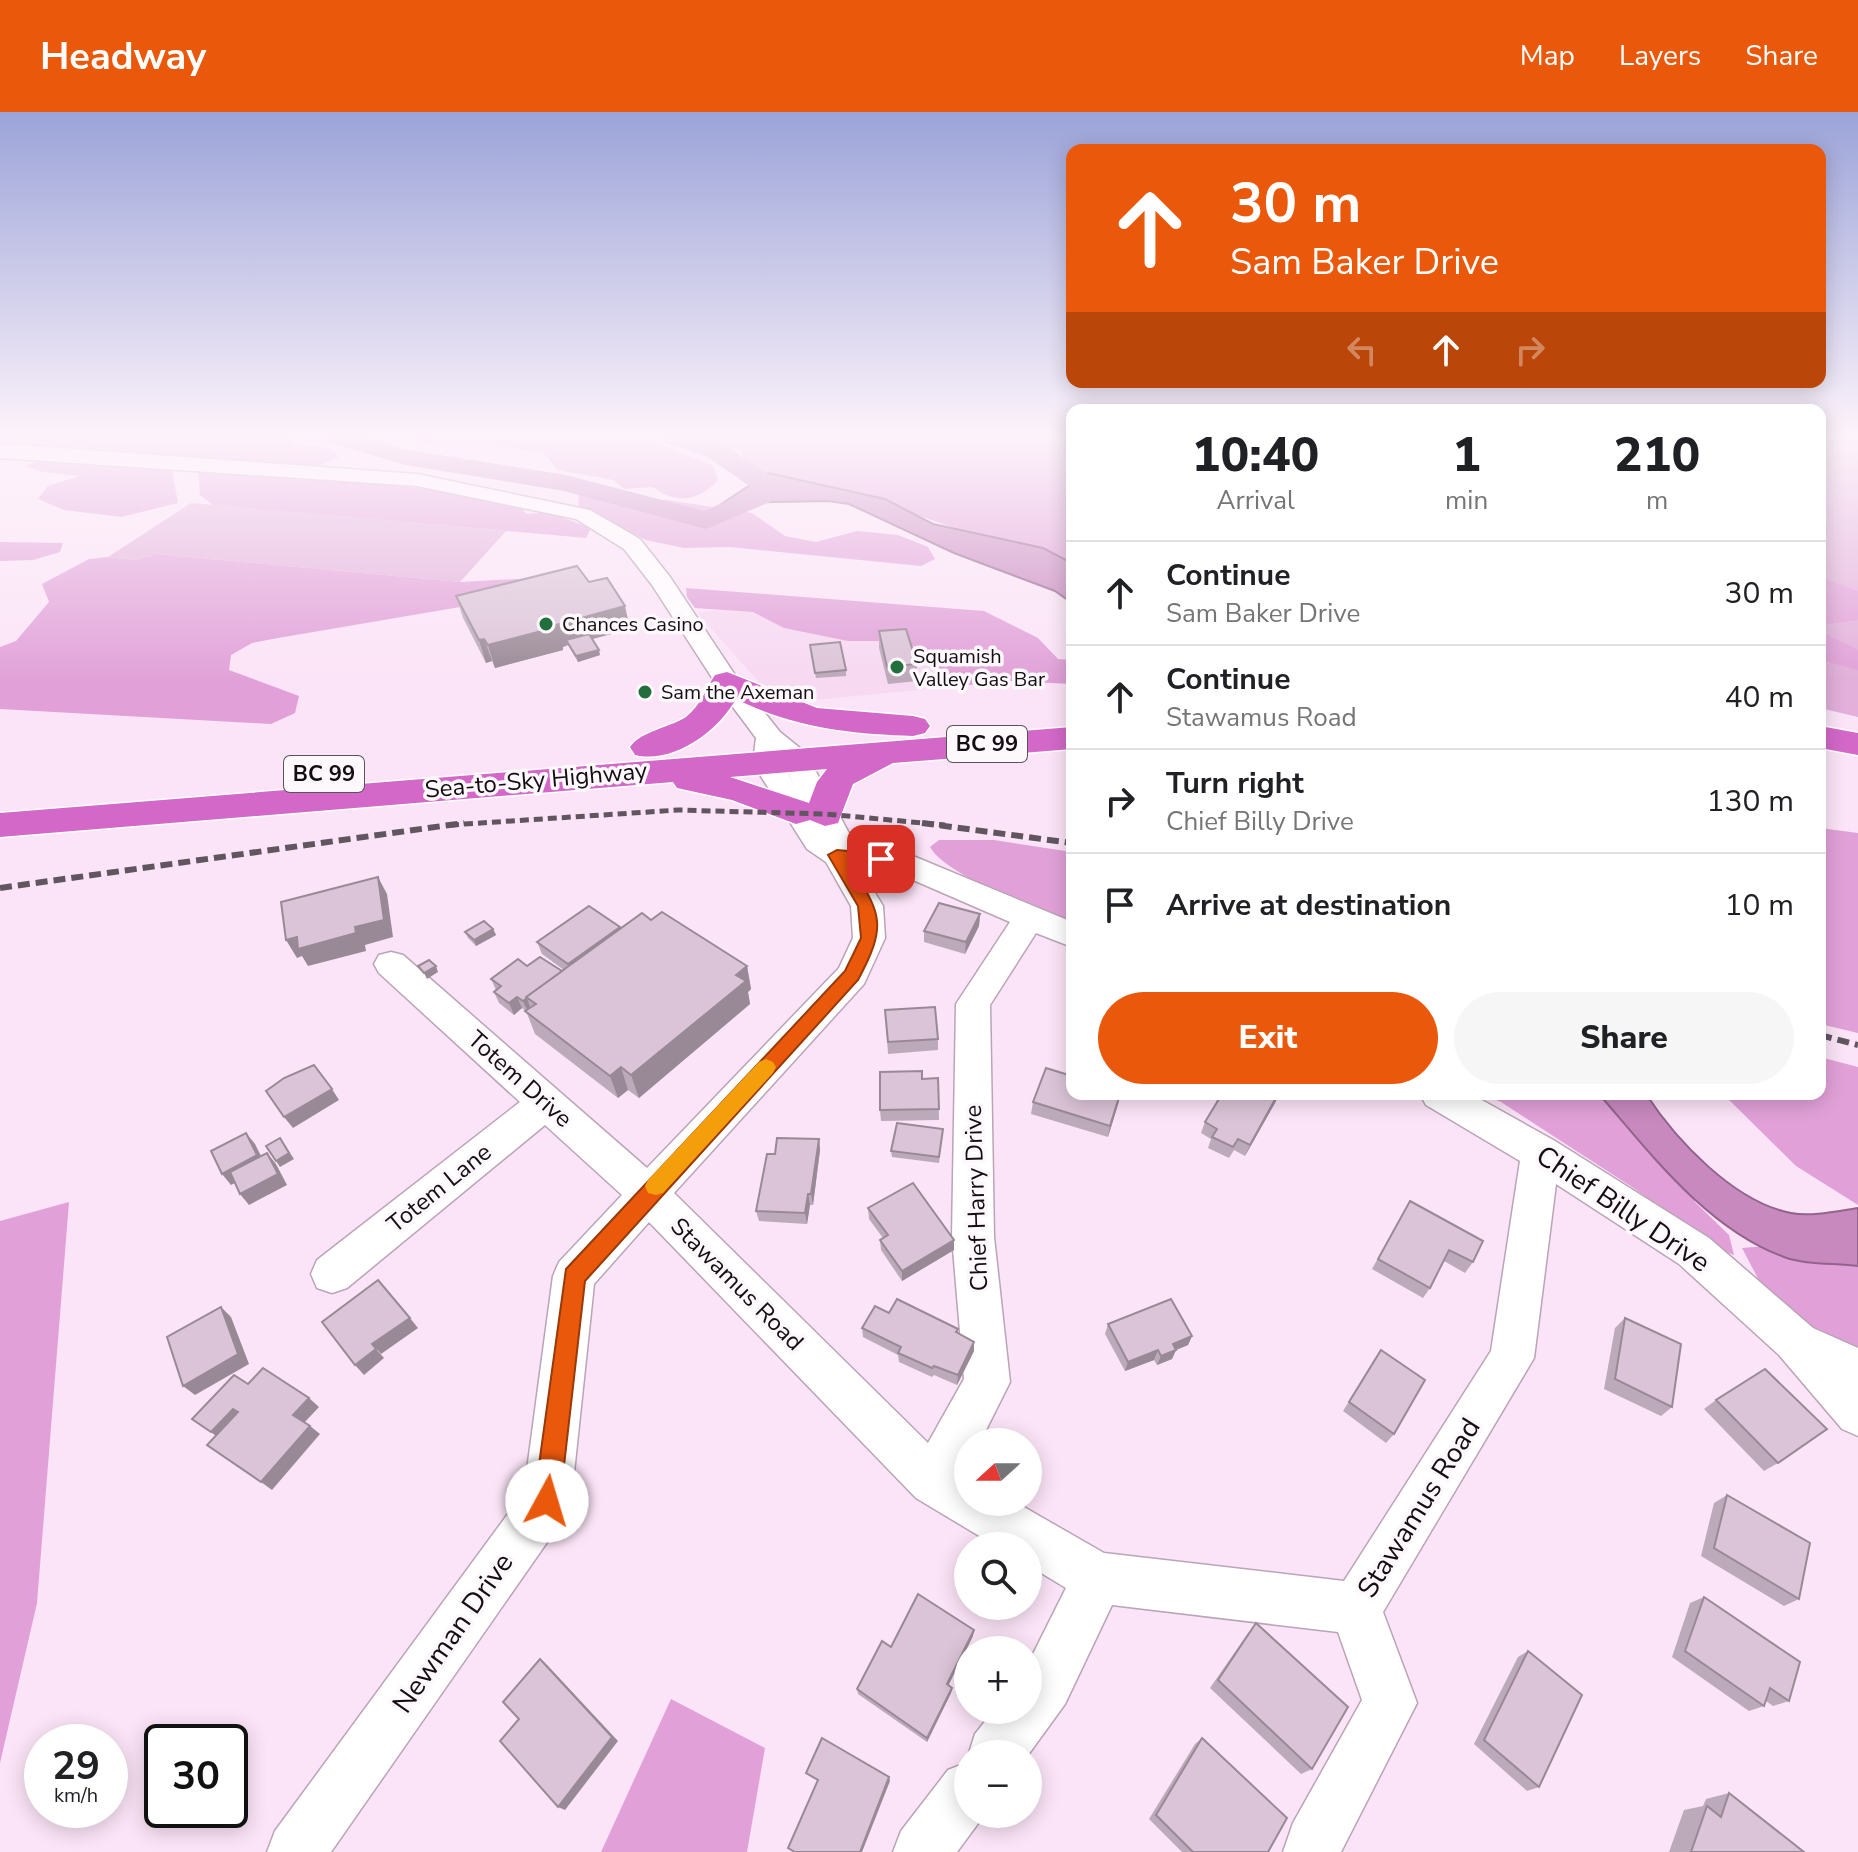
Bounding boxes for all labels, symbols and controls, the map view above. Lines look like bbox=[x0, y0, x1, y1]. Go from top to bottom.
text: Headway bbox=[40, 31, 206, 82]
text: Map bbox=[1520, 37, 1575, 75]
text: Layers bbox=[1619, 37, 1701, 75]
text: Share bbox=[1745, 37, 1818, 75]
text: 30 m bbox=[1230, 165, 1361, 242]
icon: ahead bbox=[1098, 176, 1202, 280]
text: Sam Baker Drive bbox=[1230, 238, 1499, 287]
icon: left bbox=[1340, 328, 1384, 372]
icon: ahead bbox=[1424, 328, 1468, 372]
icon: right bbox=[1508, 328, 1552, 372]
text: 10:40 bbox=[1192, 422, 1319, 488]
text: 1 bbox=[1452, 422, 1481, 488]
text: 210 bbox=[1614, 422, 1700, 488]
text: Arrival bbox=[1216, 483, 1295, 518]
text: min bbox=[1445, 483, 1488, 518]
text: m bbox=[1646, 483, 1668, 518]
text: Continue bbox=[1166, 555, 1291, 596]
icon: ahead bbox=[1098, 571, 1142, 615]
text: 30 m bbox=[1725, 573, 1794, 614]
text: Sam Baker Drive bbox=[1166, 596, 1360, 631]
place label: Chances Casino bbox=[562, 611, 704, 638]
marker: Chances Casino bbox=[537, 615, 555, 633]
place label: Squamish Valley Gas Bar bbox=[912, 643, 1045, 693]
marker: Squamish Valley Gas Bar bbox=[888, 658, 906, 676]
text: Continue bbox=[1166, 659, 1291, 700]
icon: ahead bbox=[1098, 675, 1142, 719]
text: 40 m bbox=[1725, 677, 1794, 718]
place label: Sam the Axeman bbox=[661, 679, 814, 706]
marker: Sam the Axeman bbox=[636, 683, 654, 701]
text: Stawamus Road bbox=[1166, 700, 1357, 735]
road number: BC 99 bbox=[947, 726, 1027, 762]
street label: Sea-to-Sky Highway bbox=[423, 754, 649, 806]
road number: BC 99 bbox=[284, 756, 364, 792]
text: Turn right bbox=[1166, 763, 1304, 804]
icon: right bbox=[1098, 779, 1142, 823]
text: 130 m bbox=[1707, 781, 1794, 822]
text: Chief Billy Drive bbox=[1166, 804, 1354, 839]
pin bbox=[847, 825, 915, 893]
icon: arrive bbox=[859, 837, 903, 881]
icon: arrive bbox=[1098, 883, 1142, 927]
text: Arrive at destination bbox=[1166, 885, 1451, 926]
text: 10 m bbox=[1725, 885, 1794, 926]
button: Exit bbox=[1098, 992, 1438, 1084]
button: Share bbox=[1454, 992, 1794, 1084]
street label: Totem Drive bbox=[461, 1023, 579, 1135]
street label: Chief Harry Drive bbox=[957, 1104, 995, 1292]
street label: Totem Lane bbox=[380, 1136, 498, 1240]
street label: Chief Billy Drive bbox=[1529, 1137, 1717, 1281]
street label: Stawamus Road bbox=[663, 1210, 811, 1358]
street label: Stawamus Road bbox=[1348, 1411, 1490, 1605]
north arrow bbox=[954, 1428, 1042, 1516]
map controls bbox=[954, 1428, 1042, 1828]
position arrow bbox=[505, 1459, 589, 1543]
button: search bbox=[954, 1532, 1042, 1620]
street label: Newman Drive bbox=[384, 1545, 522, 1721]
button: + bbox=[954, 1636, 1042, 1724]
speed limit sign: 30 bbox=[144, 1724, 248, 1828]
text: 29 bbox=[52, 1739, 100, 1793]
button: − bbox=[954, 1740, 1042, 1828]
text: km/h bbox=[54, 1782, 98, 1809]

